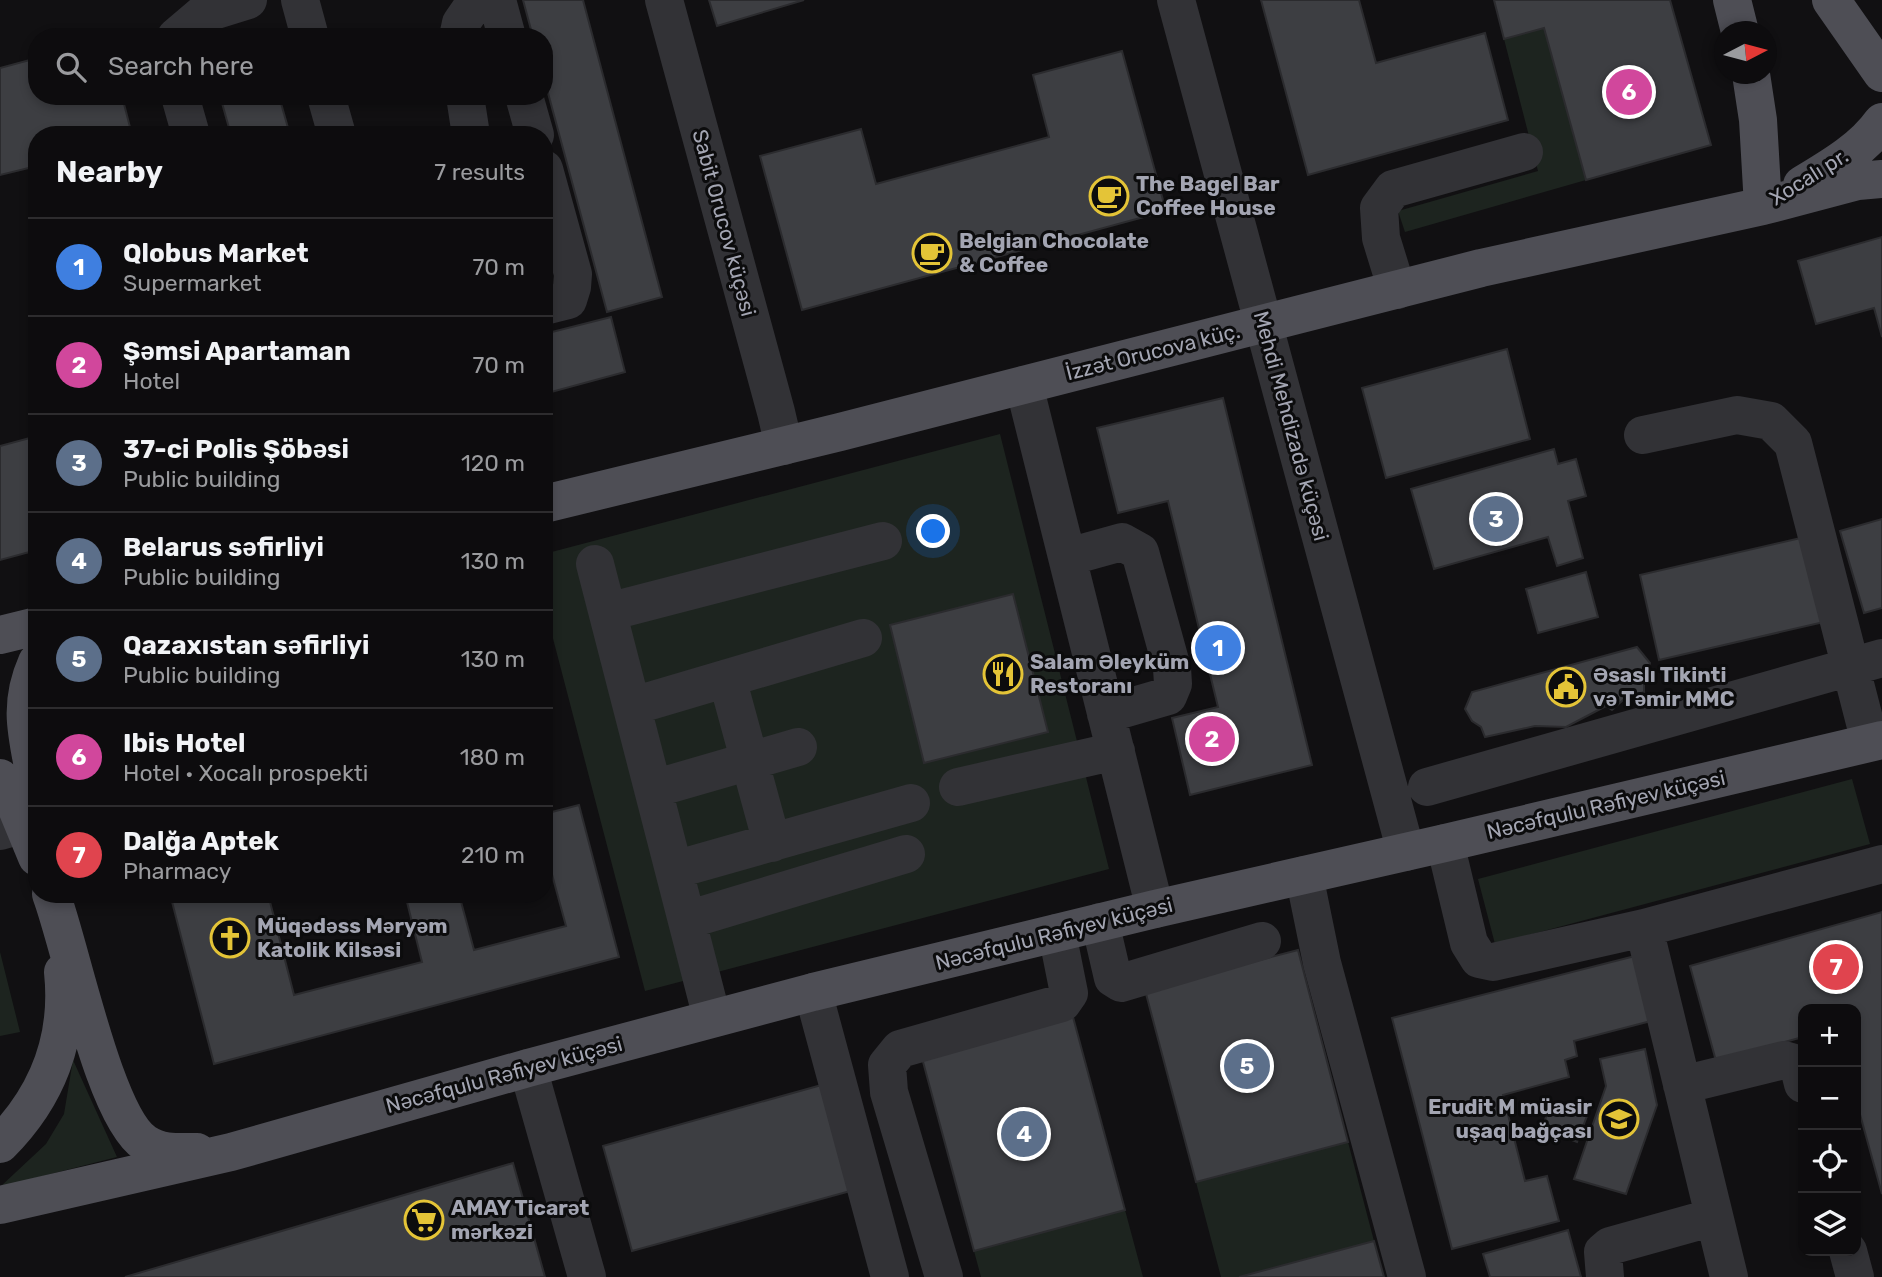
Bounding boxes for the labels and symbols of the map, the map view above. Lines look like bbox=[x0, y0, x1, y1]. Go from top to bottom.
north arrow bbox=[1714, 21, 1777, 84]
pin: 6 bbox=[1606, 66, 1652, 118]
street label: Sabit Orucov küçəsi bbox=[688, 127, 761, 319]
street label: Xocalı pr. bbox=[1765, 143, 1853, 211]
place label: The Bagel Bar Coffee House bbox=[1136, 171, 1280, 220]
cafe icon: The Bagel Bar Coffee House bbox=[1088, 175, 1130, 217]
place label: Belgian Chocolate & Coffee bbox=[959, 228, 1149, 277]
cafe icon: Belgian Chocolate & Coffee bbox=[911, 232, 953, 274]
street label: Mehdi Mehdizadə küçəsi bbox=[1249, 308, 1334, 544]
street label: İzzət Orucova küç. bbox=[1063, 318, 1243, 385]
pin: 3 bbox=[1473, 493, 1519, 545]
your location bbox=[916, 514, 950, 548]
pin: 1 bbox=[1195, 622, 1241, 674]
place label: Salam Əleyküm Restoranı bbox=[1030, 649, 1189, 698]
restaurant icon: Salam Əleyküm Restoranı bbox=[982, 653, 1024, 695]
place label: Əsaslı Tikinti və Təmir MMC bbox=[1593, 662, 1735, 711]
public building icon: Əsaslı Tikinti və Təmir MMC bbox=[1545, 666, 1587, 708]
pin: 2 bbox=[1189, 713, 1235, 765]
street label: Nəcəfqulu Rəfiyev küçəsi bbox=[1484, 765, 1727, 844]
street label: Nəcəfqulu Rəfiyev küçəsi bbox=[933, 892, 1175, 975]
place label: Müqədəss Məryəm Katolik Kilsəsi bbox=[257, 913, 447, 962]
church icon: Müqədəss Məryəm Katolik Kilsəsi bbox=[209, 917, 251, 959]
pin: 7 bbox=[1813, 941, 1859, 993]
street label: Nəcəfqulu Rəfiyev küçəsi bbox=[383, 1031, 625, 1118]
pin: 5 bbox=[1224, 1040, 1270, 1092]
place label: Erudit M müasir uşaq bağçası bbox=[1428, 1094, 1592, 1143]
school or university icon: Erudit M müasir uşaq bağçası bbox=[1598, 1098, 1640, 1140]
pin: 4 bbox=[1001, 1108, 1047, 1160]
place label: AMAY Ticarət mərkəzi bbox=[451, 1195, 590, 1244]
supermarket icon: AMAY Ticarət mərkəzi bbox=[403, 1199, 445, 1241]

